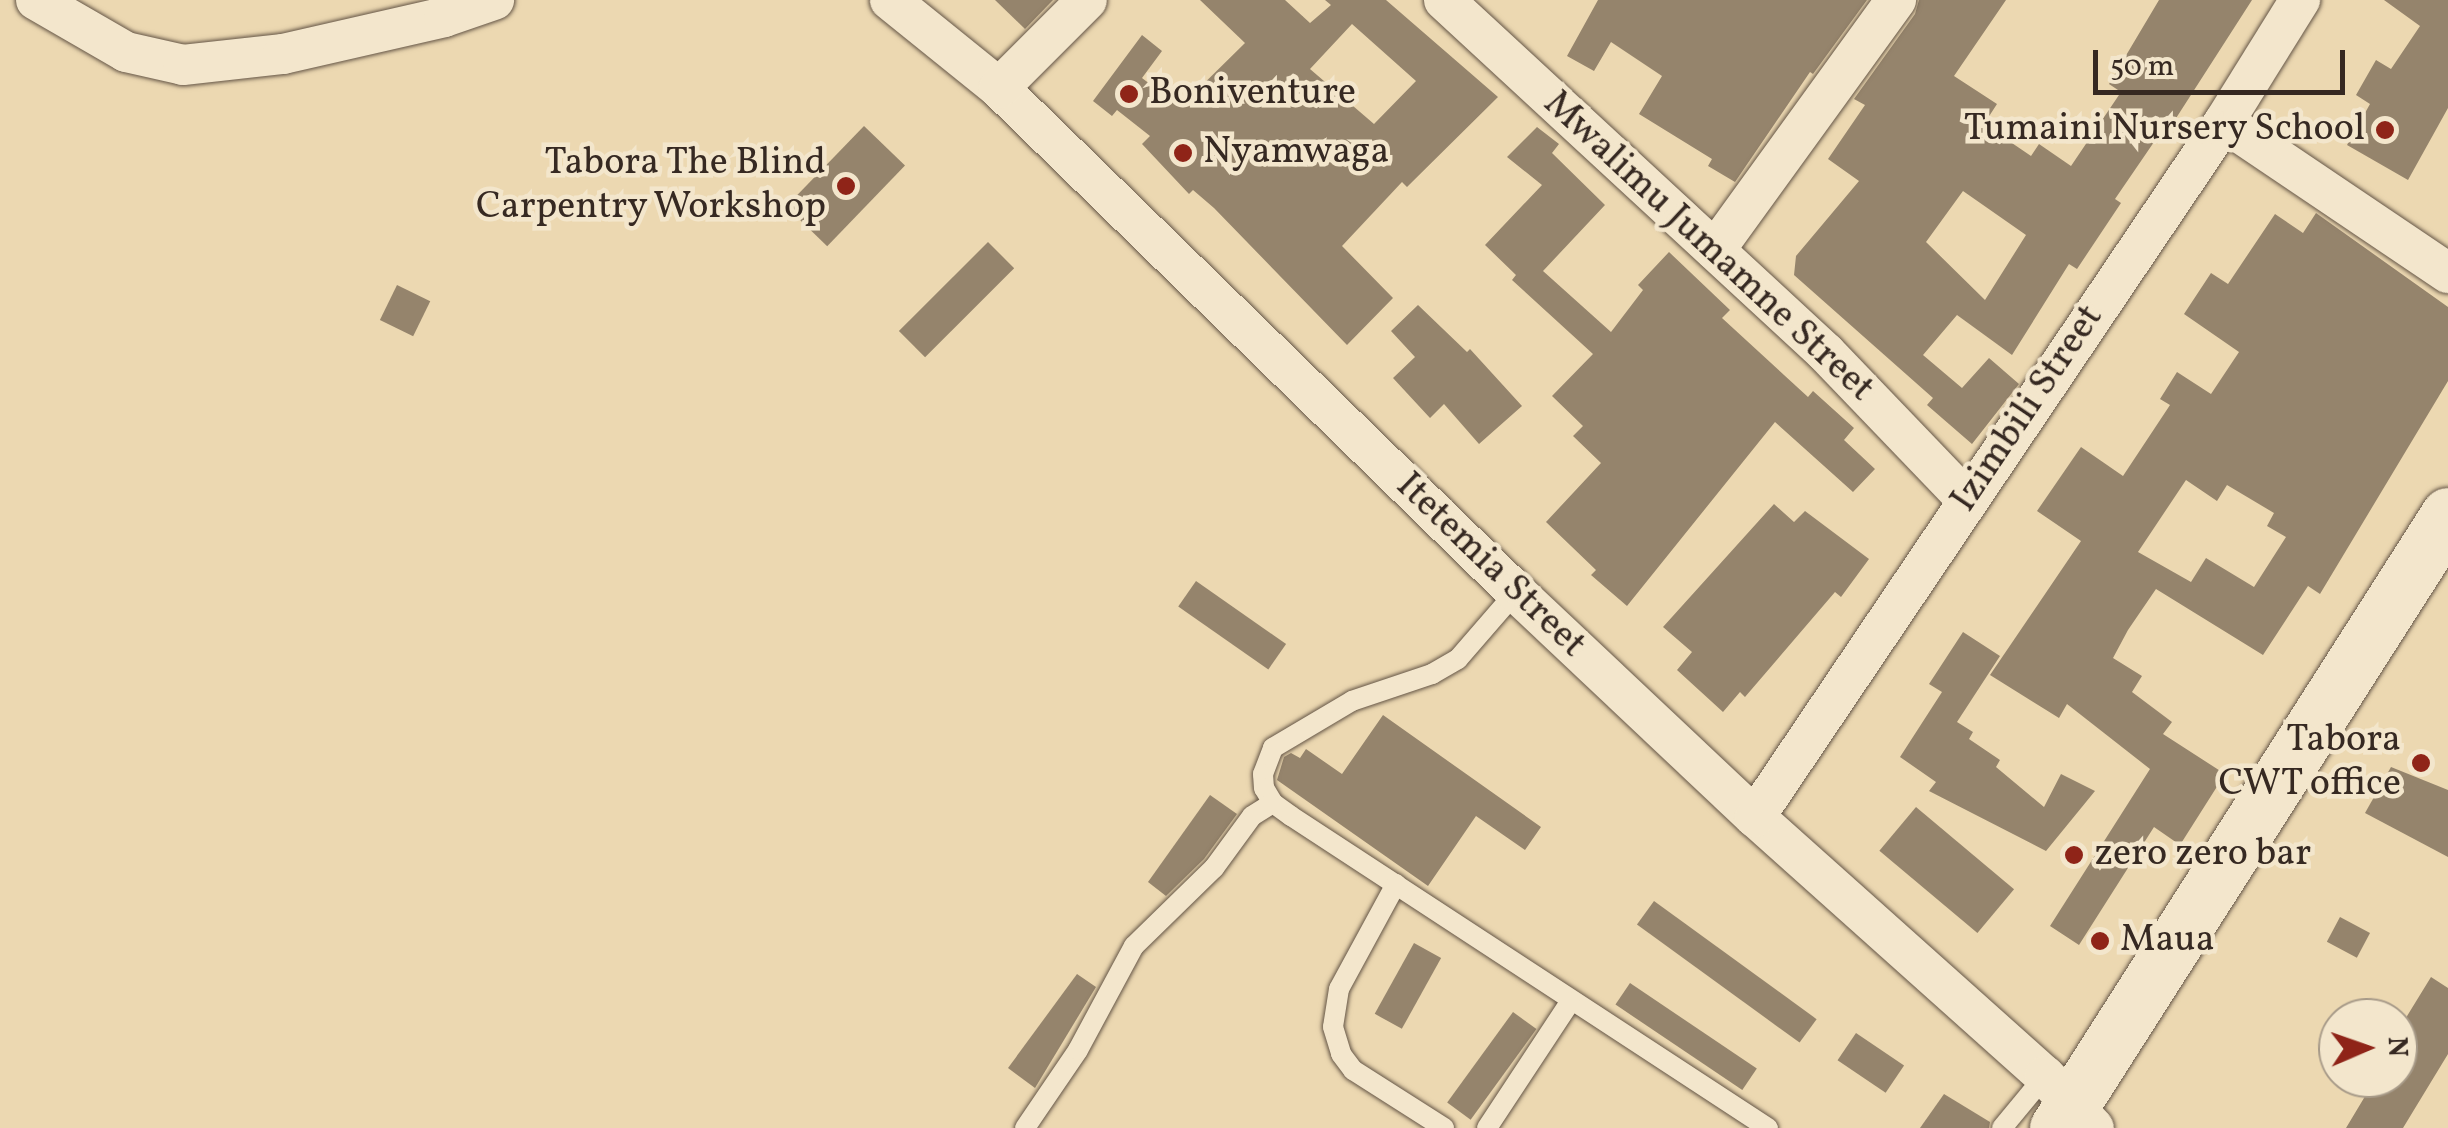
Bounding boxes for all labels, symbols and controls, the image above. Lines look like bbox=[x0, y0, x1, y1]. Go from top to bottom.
scale bar bbox=[2098, 30, 2350, 92]
text: 50 m bbox=[2110, 46, 2174, 88]
place label: Boniventure bbox=[1149, 71, 1356, 117]
street label: Mwalimu Jumamne Street bbox=[1533, 82, 1883, 412]
marker: Boniventure bbox=[1118, 83, 1140, 105]
place label: Tumaini Nursery School bbox=[1963, 107, 2365, 153]
marker: Tumaini Nursery School bbox=[2374, 119, 2396, 141]
place label: Nyamwaga bbox=[1203, 130, 1389, 176]
place label: Tabora The Blind Carpentry Workshop bbox=[474, 141, 826, 230]
marker: Nyamwaga bbox=[1172, 142, 1194, 164]
marker: Tabora The Blind Carpentry Workshop bbox=[835, 175, 857, 197]
street label: Izimbili Street bbox=[1942, 297, 2114, 521]
street label: Itetemia Street bbox=[1385, 464, 1595, 668]
place label: Tabora CWT office bbox=[2217, 718, 2401, 808]
marker: Tabora CWT office bbox=[2410, 752, 2432, 774]
place label: zero zero bar bbox=[2094, 832, 2311, 878]
marker: zero zero bar bbox=[2063, 844, 2085, 866]
place label: Maua bbox=[2120, 918, 2215, 964]
marker: Maua bbox=[2089, 930, 2111, 952]
north arrow bbox=[2318, 998, 2418, 1098]
text: N bbox=[2377, 1036, 2416, 1058]

